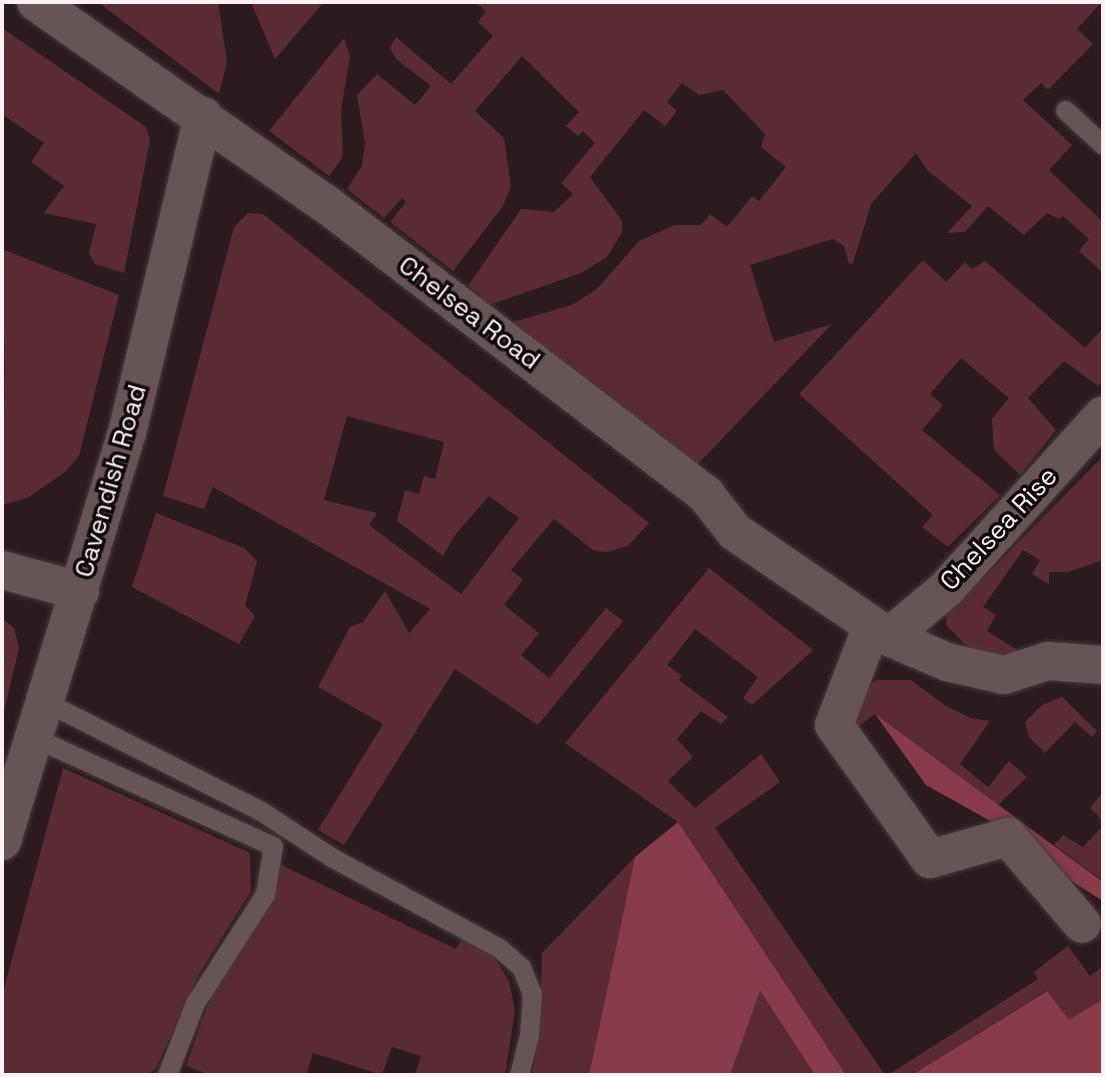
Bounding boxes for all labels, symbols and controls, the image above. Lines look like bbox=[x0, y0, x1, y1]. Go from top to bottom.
street label: Chelsea Road bbox=[392, 250, 546, 376]
street label: Cavendish Road bbox=[69, 381, 153, 581]
street label: Chelsea Rise bbox=[934, 461, 1064, 597]

